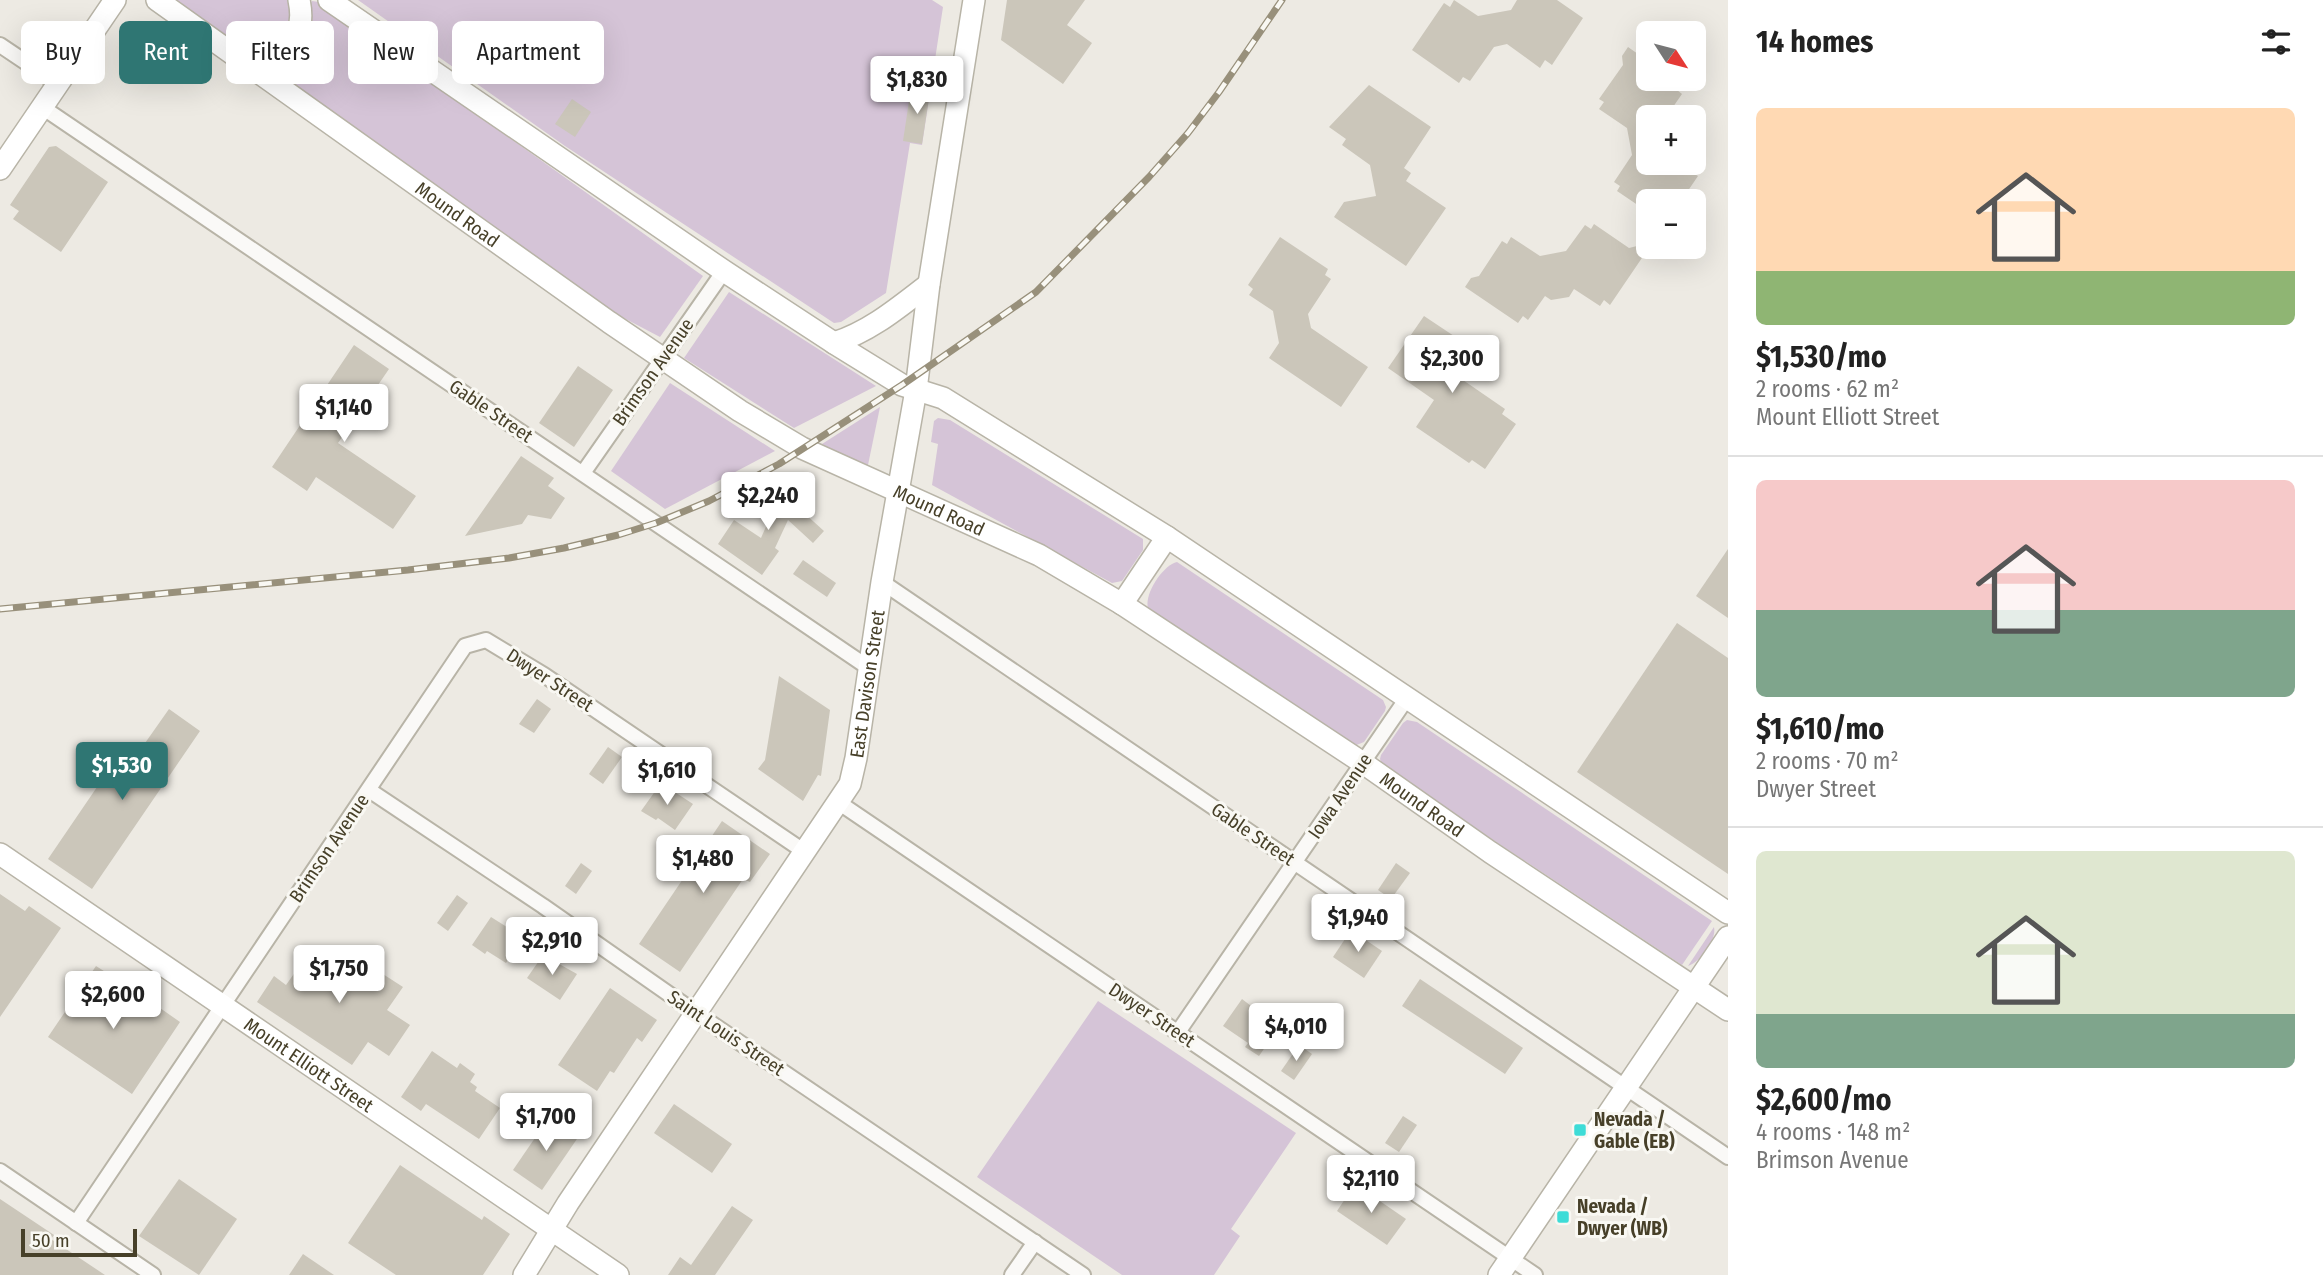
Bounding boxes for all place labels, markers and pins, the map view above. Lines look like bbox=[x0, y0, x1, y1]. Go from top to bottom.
pin: $1,830 bbox=[860, 57, 974, 116]
pin: $2,300 bbox=[1395, 336, 1509, 395]
pin: $1,140 bbox=[287, 384, 401, 444]
pin: $2,240 bbox=[711, 472, 825, 532]
pin: $1,530 bbox=[65, 742, 179, 802]
pin: $1,610 bbox=[610, 748, 724, 807]
pin: $1,480 bbox=[646, 836, 760, 895]
pin: $1,940 bbox=[1301, 894, 1415, 954]
pin: $2,910 bbox=[495, 918, 609, 977]
pin: $1,750 bbox=[282, 946, 396, 1005]
pin: $2,600 bbox=[56, 972, 170, 1031]
pin: $4,010 bbox=[1239, 1004, 1353, 1063]
pin: $1,700 bbox=[489, 1094, 603, 1153]
place label: Nevada / Gable (EB) bbox=[1594, 1108, 1675, 1153]
marker: Nevada / Gable (EB) bbox=[1572, 1122, 1588, 1138]
pin: $2,110 bbox=[1314, 1156, 1428, 1215]
place label: Nevada / Dwyer (WB) bbox=[1577, 1195, 1668, 1240]
marker: Nevada / Dwyer (WB) bbox=[1555, 1209, 1571, 1225]

